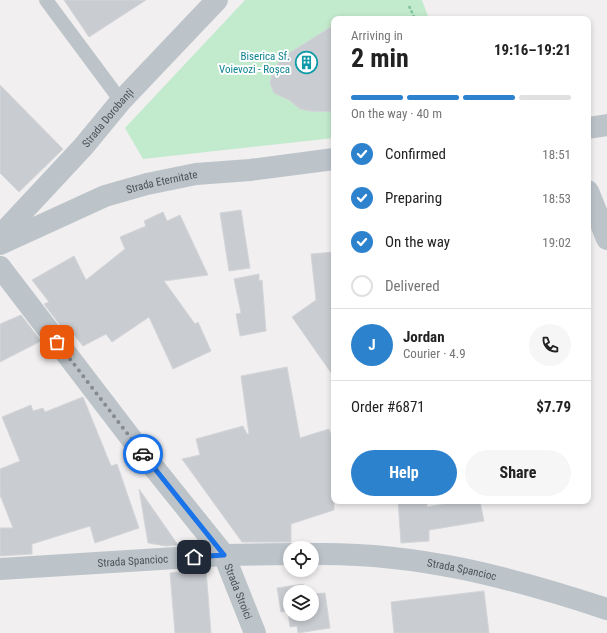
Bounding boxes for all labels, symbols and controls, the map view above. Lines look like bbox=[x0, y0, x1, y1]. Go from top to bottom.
text: Arriving in bbox=[351, 28, 403, 43]
text: 19:16–19:21 bbox=[494, 41, 571, 59]
text: 2 min bbox=[351, 43, 409, 73]
building icon: Biserica Sf. Voievozi - Roșca bbox=[293, 49, 319, 75]
place label: Biserica Sf. Voievozi - Roșca bbox=[219, 50, 290, 76]
street label: Strada Dorobanți bbox=[79, 86, 136, 150]
text: On the way · 40 m bbox=[351, 106, 442, 121]
icon: check bbox=[351, 143, 373, 165]
text: Confirmed bbox=[385, 145, 446, 163]
text: 18:51 bbox=[542, 147, 571, 162]
street label: Strada Eternitate bbox=[125, 167, 199, 196]
icon: check bbox=[351, 187, 373, 209]
text: Preparing bbox=[385, 189, 442, 207]
text: 18:53 bbox=[542, 191, 571, 206]
icon: check bbox=[351, 231, 373, 253]
text: On the way bbox=[385, 233, 450, 251]
text: 19:02 bbox=[542, 235, 571, 250]
text: Delivered bbox=[385, 277, 440, 295]
button: phone bbox=[529, 324, 571, 366]
pin bbox=[40, 325, 74, 359]
text: Jordan bbox=[403, 328, 445, 346]
icon: bag bbox=[46, 331, 68, 353]
text: J bbox=[368, 336, 376, 354]
text: Courier · 4.9 bbox=[403, 346, 466, 361]
text: Order #6871 bbox=[351, 398, 425, 416]
text: $7.79 bbox=[536, 398, 571, 416]
courier bbox=[123, 434, 163, 474]
icon: car bbox=[132, 443, 154, 465]
button: Help bbox=[351, 450, 457, 496]
button: Share bbox=[465, 450, 571, 496]
pin bbox=[177, 540, 211, 574]
map controls bbox=[283, 541, 319, 621]
button: locate bbox=[283, 541, 319, 577]
icon: home bbox=[183, 546, 205, 568]
street label: Strada Spancioc bbox=[97, 552, 168, 569]
street label: Strada Spancioc bbox=[426, 556, 498, 583]
street label: Strada Stroici bbox=[222, 562, 255, 621]
button: layers bbox=[283, 585, 319, 621]

